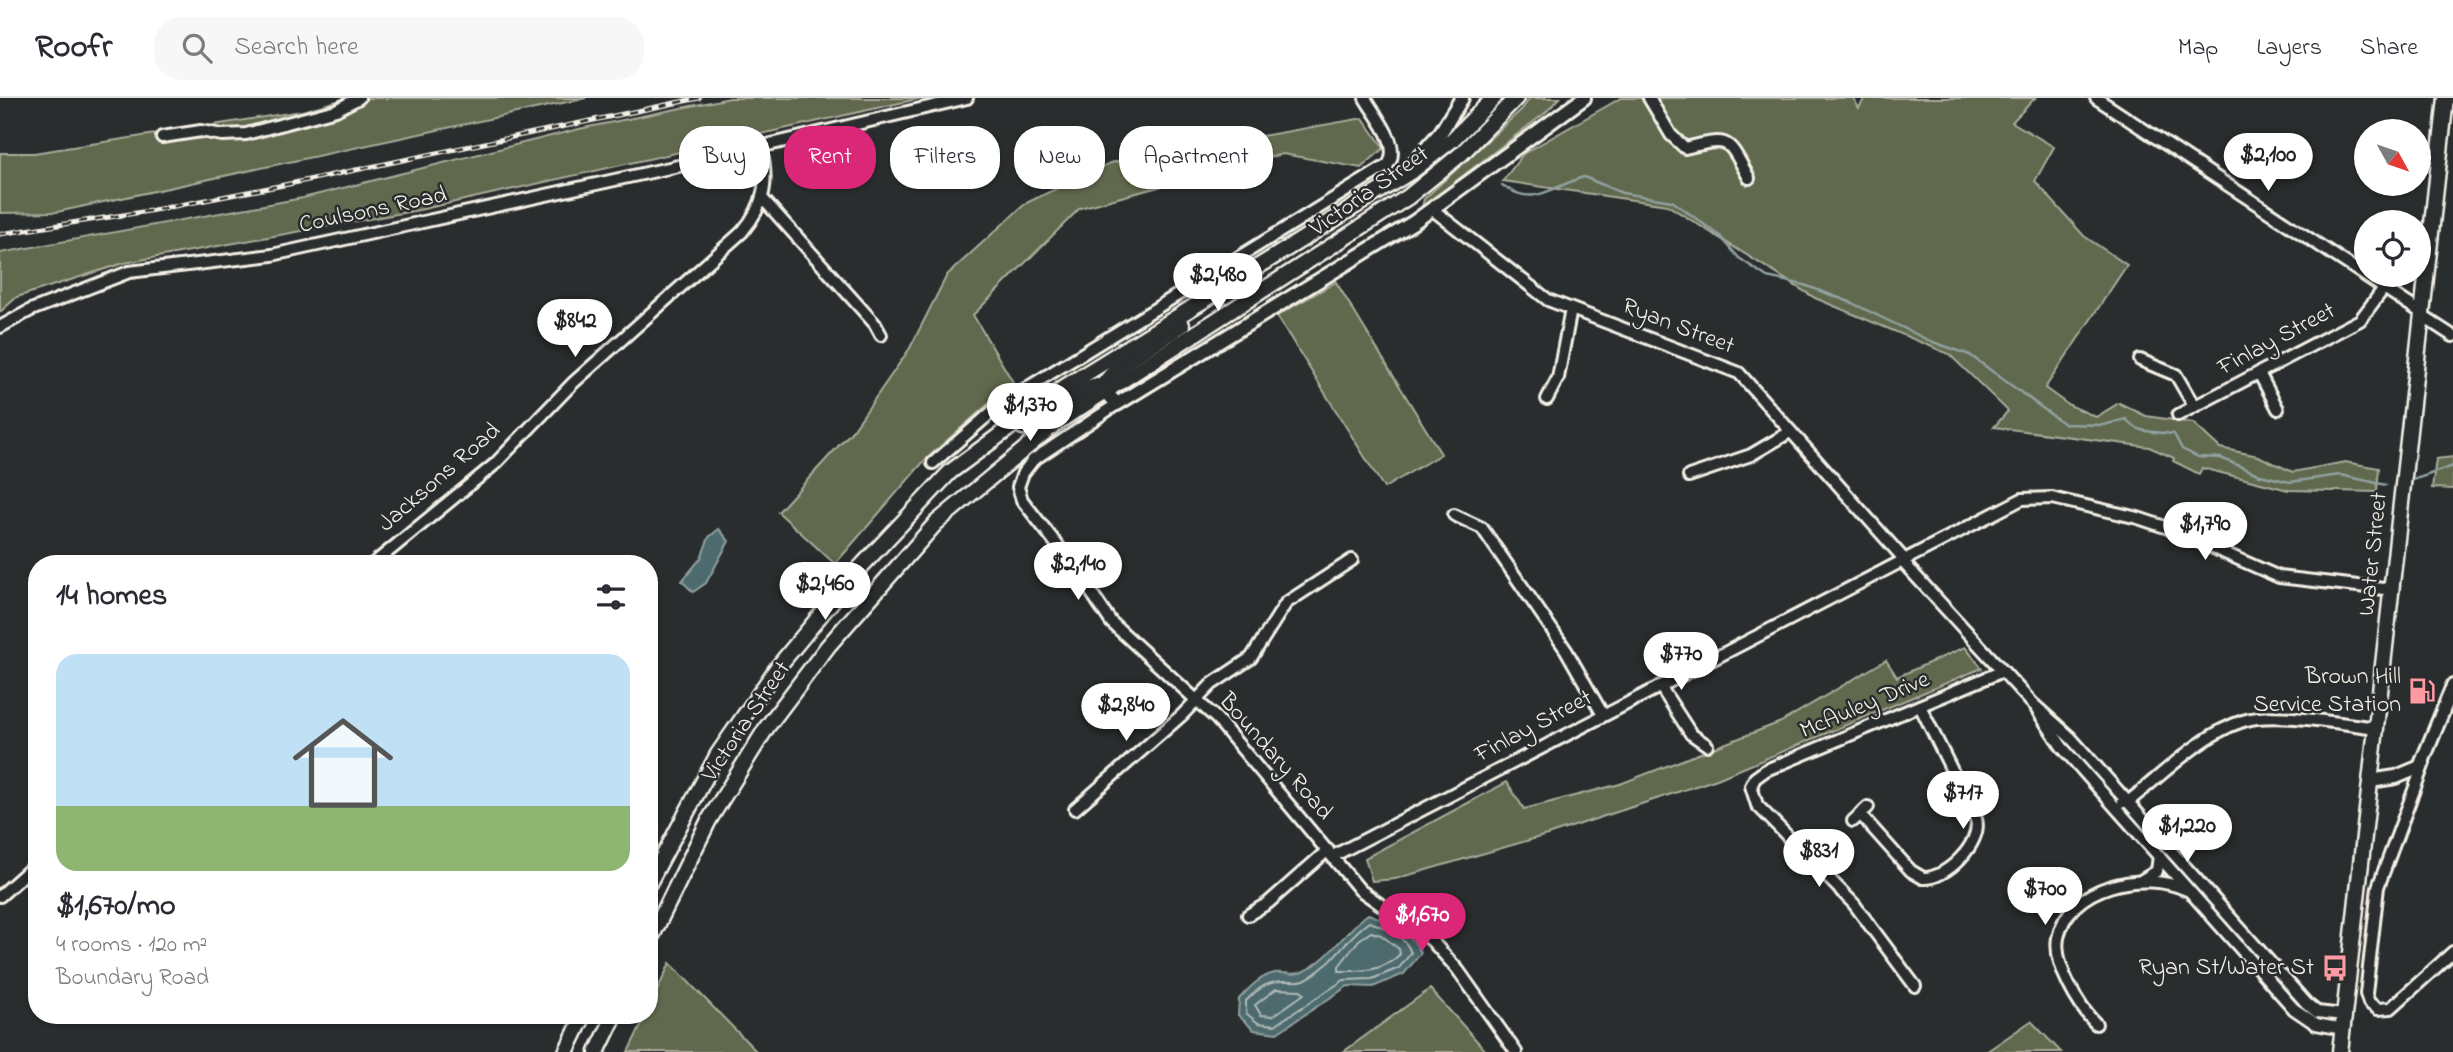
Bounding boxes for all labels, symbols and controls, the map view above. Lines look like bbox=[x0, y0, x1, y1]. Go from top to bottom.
search box bbox=[154, 17, 644, 80]
text: Roofr bbox=[35, 24, 112, 72]
icon: search bbox=[178, 29, 216, 67]
text: Search here bbox=[234, 29, 359, 67]
text: Map bbox=[2178, 31, 2218, 66]
text: Layers bbox=[2256, 31, 2322, 66]
text: Share bbox=[2360, 31, 2418, 66]
north arrow bbox=[2354, 119, 2431, 196]
map controls bbox=[2354, 119, 2431, 287]
chip: Buy bbox=[679, 126, 770, 189]
chip: Rent bbox=[784, 126, 876, 189]
chip: Filters bbox=[890, 126, 1000, 189]
chip: New bbox=[1014, 126, 1105, 189]
chip: Apartment bbox=[1119, 126, 1273, 189]
pin: $2,100 bbox=[2211, 134, 2325, 193]
street label: Victoria Street bbox=[1302, 138, 1437, 247]
text: $2,100 bbox=[2240, 139, 2296, 172]
street label: Coulsons Road bbox=[296, 178, 451, 244]
button: locate bbox=[2354, 210, 2431, 287]
pin: $2,480 bbox=[1161, 254, 1275, 313]
text: $2,480 bbox=[1189, 259, 1247, 292]
street label: Ryan Street bbox=[1616, 290, 1739, 365]
street label: Finlay Street bbox=[2211, 294, 2342, 387]
pin: $842 bbox=[534, 300, 616, 359]
text: $842 bbox=[553, 305, 597, 338]
pin: $1,370 bbox=[973, 384, 1087, 443]
text: $1,370 bbox=[1003, 389, 1057, 422]
street label: Jacksons Road bbox=[371, 414, 510, 541]
street label: Water Street bbox=[2350, 490, 2398, 618]
pin: $1,790 bbox=[2148, 503, 2262, 562]
text: $1,790 bbox=[2179, 508, 2231, 541]
pin: $2,140 bbox=[1021, 542, 1135, 602]
text: $2,140 bbox=[1050, 548, 1106, 581]
pin: $2,460 bbox=[768, 562, 882, 622]
text: $2,460 bbox=[796, 568, 854, 601]
text: 14 homes bbox=[56, 575, 167, 619]
icon: filters bbox=[592, 578, 630, 616]
pin: $770 bbox=[1640, 632, 1722, 692]
text: $770 bbox=[1660, 638, 1702, 671]
street label: Victoria Street bbox=[693, 655, 800, 790]
place label: Brown Hill Service Station bbox=[2253, 660, 2401, 723]
street label: McAuley Drive bbox=[1795, 663, 1936, 750]
fuel station icon: Brown Hill Service Station bbox=[2407, 676, 2437, 706]
street label: Finlay Street bbox=[1468, 681, 1599, 774]
pin: $2,840 bbox=[1069, 684, 1183, 743]
street label: Boundary Road bbox=[1208, 685, 1341, 830]
text: $2,840 bbox=[1097, 689, 1155, 722]
icon: home bbox=[280, 700, 406, 826]
pin: $717 bbox=[1922, 772, 2004, 831]
text: $717 bbox=[1943, 777, 1983, 810]
pin: $1,220 bbox=[2130, 804, 2244, 864]
text: $1,220 bbox=[2158, 810, 2216, 843]
pin: $831 bbox=[1778, 830, 1860, 889]
text: $831 bbox=[1799, 835, 1839, 868]
pin: $700 bbox=[2004, 868, 2086, 927]
text: $700 bbox=[2023, 873, 2067, 906]
text: $1,670/mo bbox=[56, 885, 176, 929]
pin: $1,670 bbox=[1365, 894, 1479, 953]
text: $1,670 bbox=[1395, 899, 1449, 932]
text: 4 rooms · 120 m² bbox=[56, 929, 207, 962]
place label: Ryan St/Water St bbox=[2138, 951, 2314, 987]
bus stop icon: Ryan St/Water St bbox=[2320, 953, 2350, 983]
text: Boundary Road bbox=[56, 962, 209, 995]

